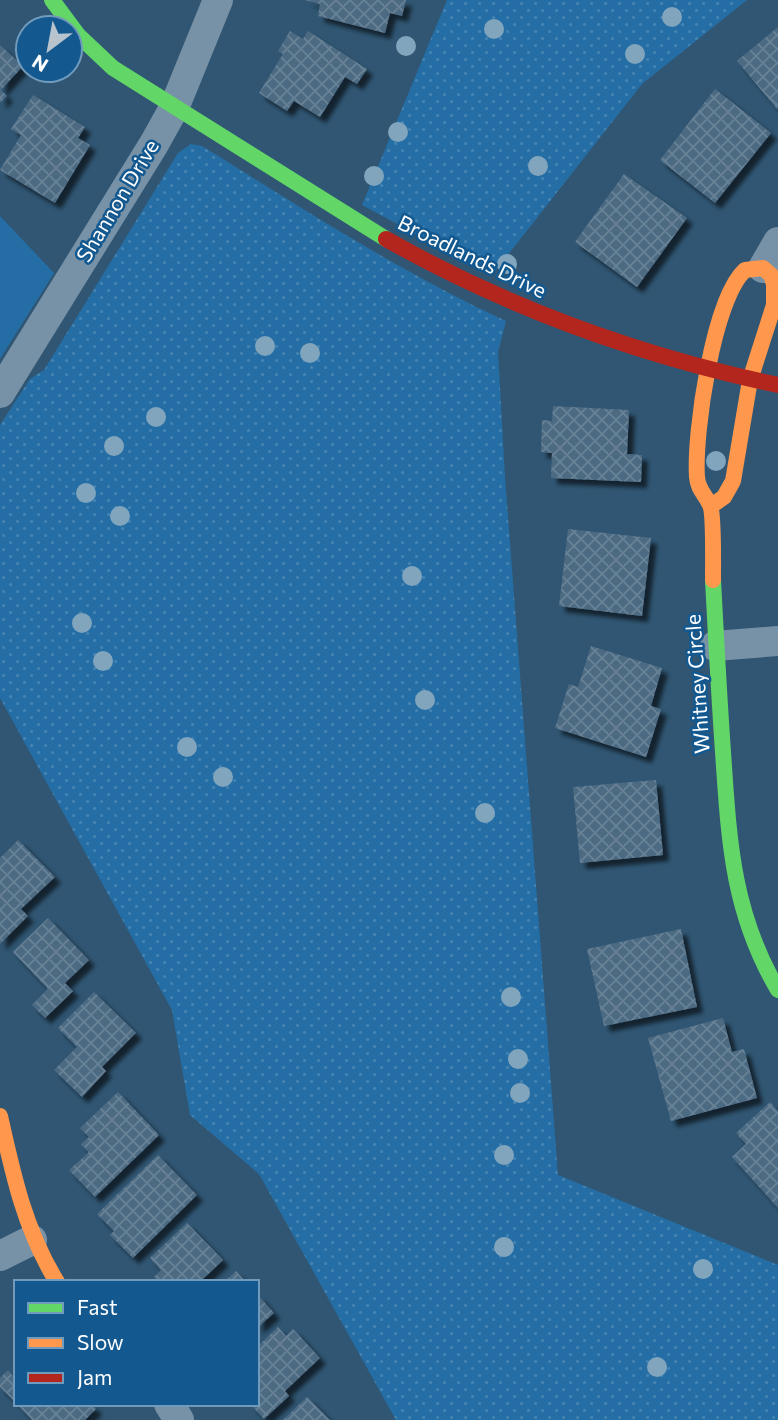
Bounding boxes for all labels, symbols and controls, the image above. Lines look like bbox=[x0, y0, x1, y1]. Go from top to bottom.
north arrow bbox=[14, 14, 84, 84]
text: N bbox=[28, 50, 52, 77]
street label: Shannon Drive bbox=[70, 134, 163, 266]
street label: Broadlands Drive bbox=[394, 209, 551, 302]
street label: Whitney Circle bbox=[679, 614, 714, 755]
legend bbox=[14, 1280, 259, 1406]
text: Fast bbox=[77, 1294, 118, 1319]
text: Slow bbox=[77, 1329, 124, 1354]
text: Jam bbox=[77, 1364, 112, 1389]

